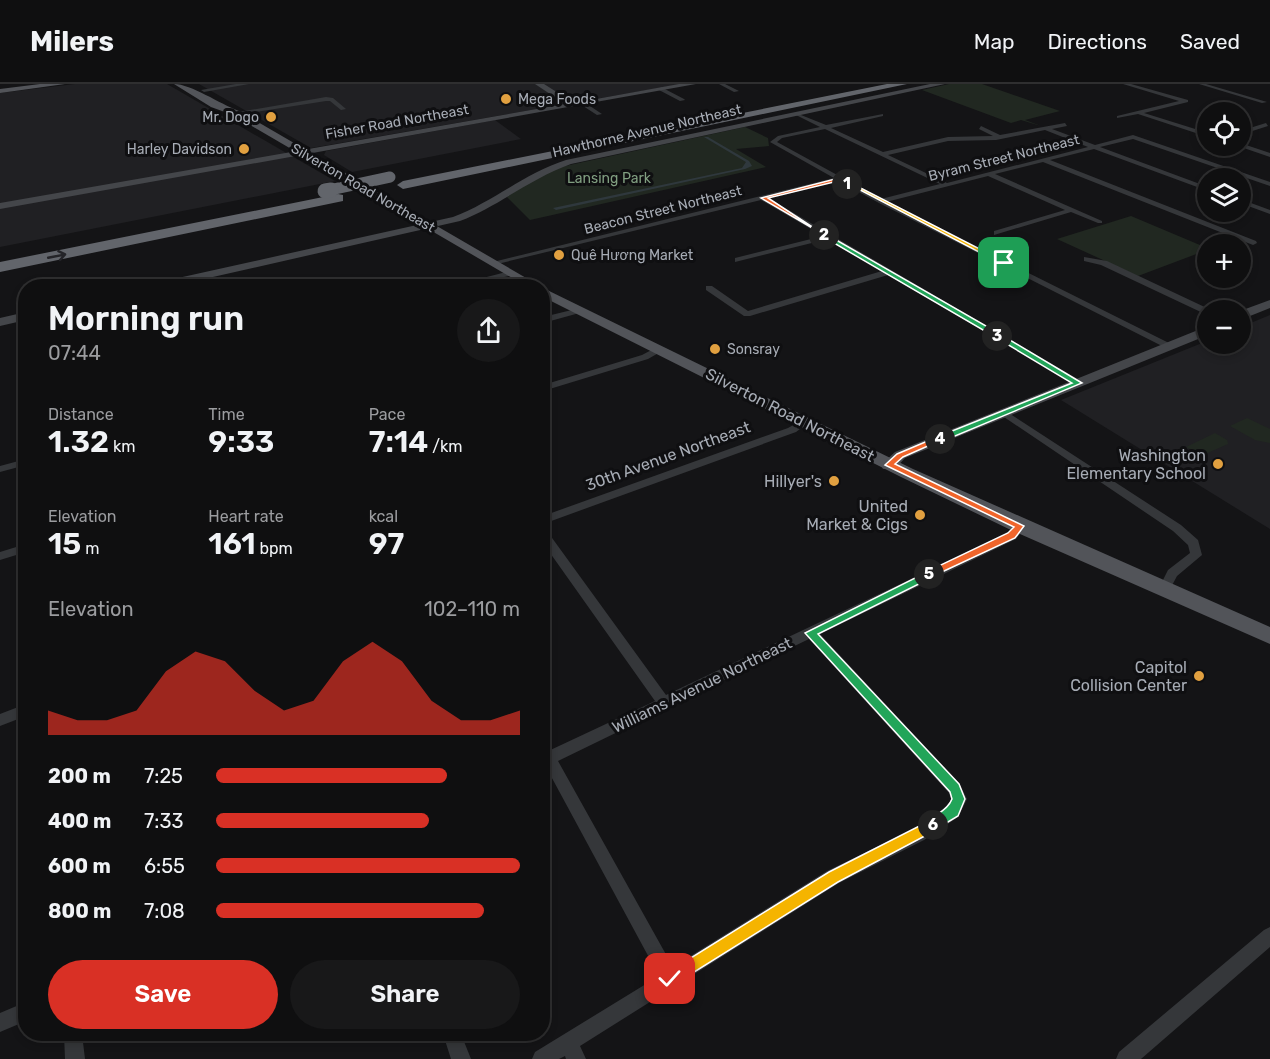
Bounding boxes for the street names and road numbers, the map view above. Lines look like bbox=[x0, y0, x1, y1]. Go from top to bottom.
street label: Fisher Road Northeast bbox=[324, 101, 471, 143]
street label: Hawthorne Avenue Northeast bbox=[551, 101, 744, 161]
street label: Byram Street Northeast bbox=[927, 131, 1082, 185]
street label: Silverton Road Northeast bbox=[288, 140, 438, 236]
street label: Beacon Street Northeast bbox=[582, 182, 744, 238]
street label: Silverton Road Northeast bbox=[702, 364, 878, 466]
street label: 30th Avenue Northeast bbox=[583, 417, 753, 495]
street label: Williams Avenue Northeast bbox=[609, 633, 795, 737]

